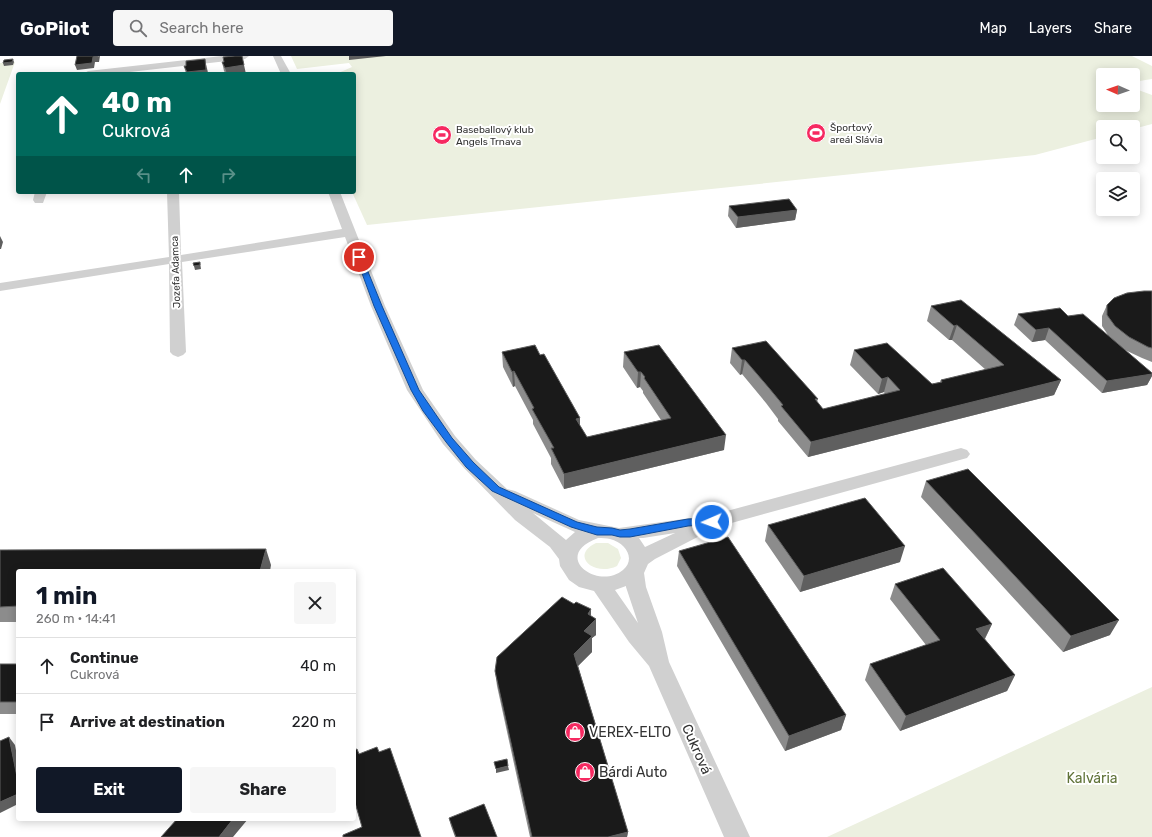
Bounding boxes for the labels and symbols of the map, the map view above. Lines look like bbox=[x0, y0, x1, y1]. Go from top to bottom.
north arrow bbox=[1096, 68, 1140, 112]
sports icon: Športový areál Slávia bbox=[805, 122, 827, 144]
place label: Športový areál Slávia bbox=[830, 122, 883, 146]
sports icon: Baseballový klub Angels Trnava bbox=[431, 124, 453, 146]
place label: Baseballový klub Angels Trnava bbox=[456, 124, 534, 148]
street label: Jozefa Adamca bbox=[169, 236, 183, 308]
pin bbox=[342, 240, 376, 274]
position arrow bbox=[691, 501, 733, 543]
shop icon: VEREX-ELTO bbox=[564, 721, 586, 743]
street label: Cukrová bbox=[678, 721, 715, 777]
place label: VEREX-ELTO bbox=[589, 724, 671, 741]
shop icon: Bárdi Auto bbox=[574, 761, 596, 783]
place label: Bárdi Auto bbox=[599, 764, 667, 781]
park label: Kalvária bbox=[1066, 770, 1118, 787]

